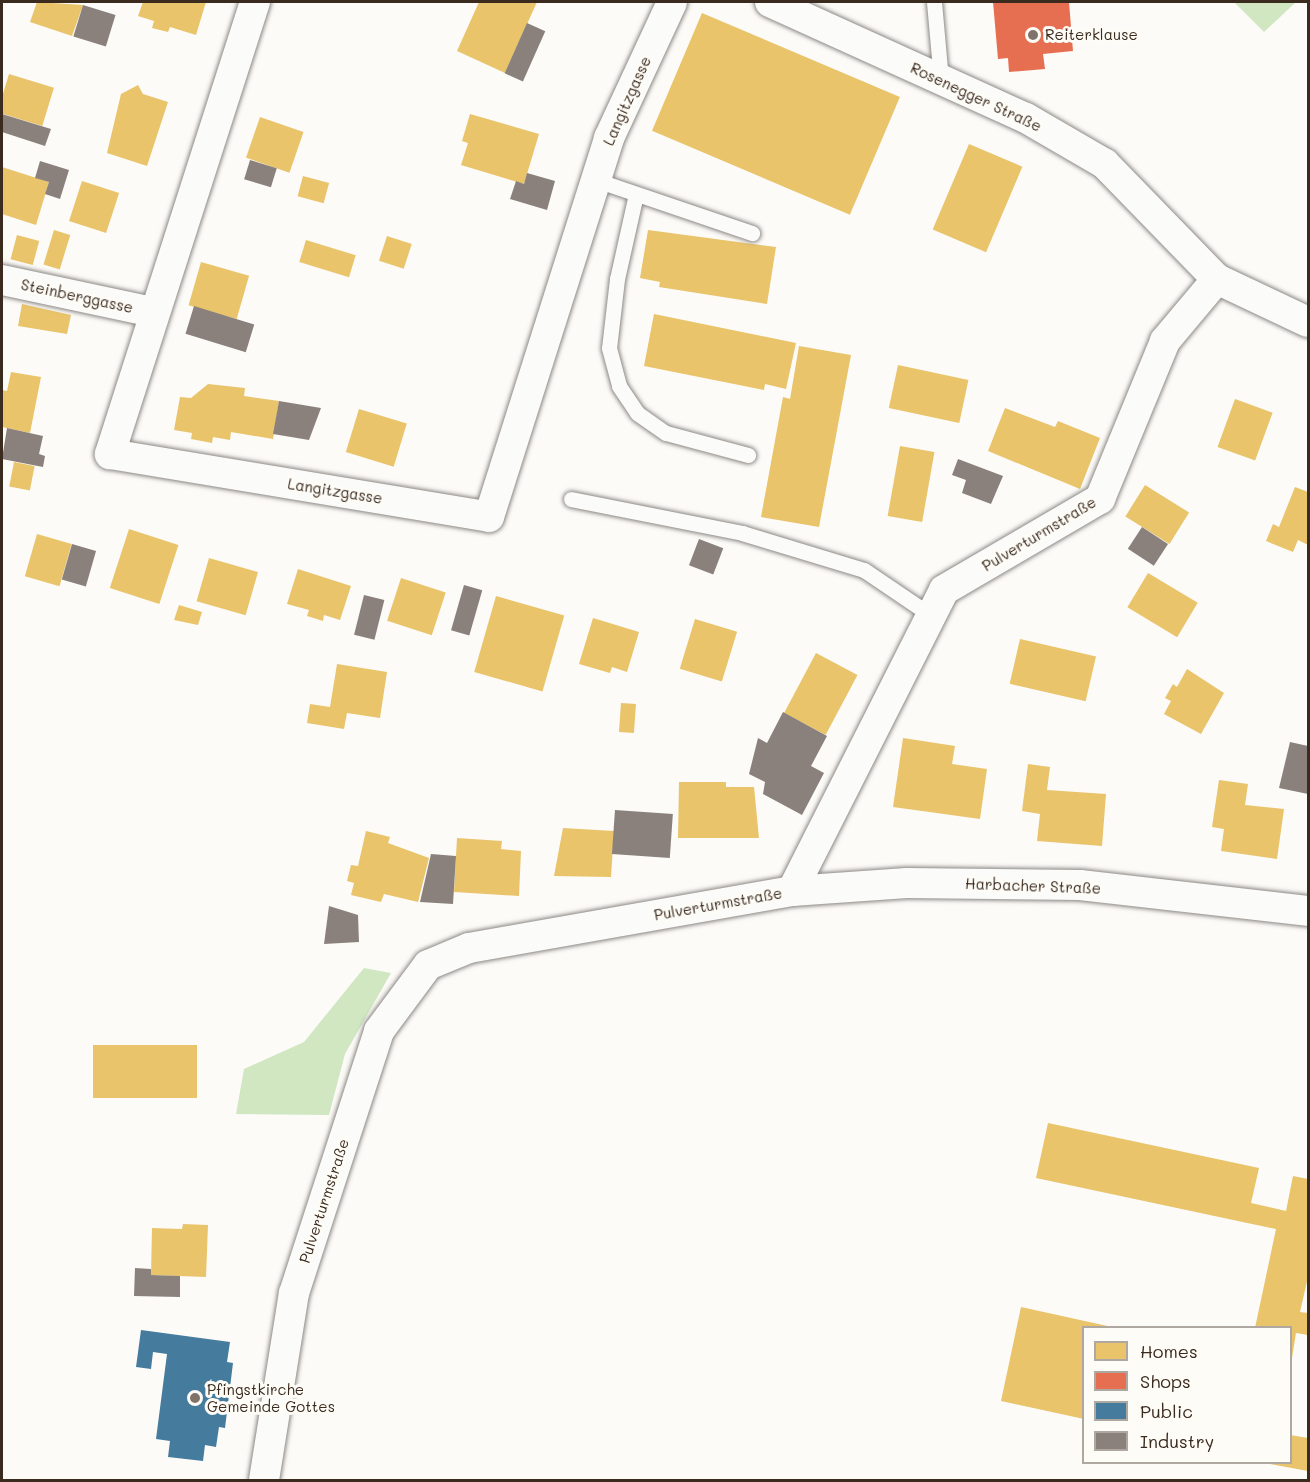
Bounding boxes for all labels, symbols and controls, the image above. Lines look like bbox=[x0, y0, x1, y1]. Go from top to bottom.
place label: Reiterklause bbox=[1045, 26, 1138, 44]
marker: Reiterklause bbox=[1026, 28, 1040, 42]
street label: Langitzgasse bbox=[599, 54, 655, 148]
street label: Rosenegger Straße bbox=[908, 59, 1044, 135]
street label: Steinberggasse bbox=[19, 275, 135, 317]
street label: Langitzgasse bbox=[286, 475, 384, 507]
street label: Pulverturmstraße bbox=[979, 493, 1099, 575]
street label: Harbacher Straße bbox=[965, 875, 1101, 897]
street label: Pulverturmstraße bbox=[653, 884, 783, 924]
street label: Pulverturmstraße bbox=[295, 1137, 353, 1265]
legend bbox=[1082, 1326, 1292, 1464]
text: Homes bbox=[1140, 1339, 1198, 1363]
text: Shops bbox=[1140, 1369, 1191, 1393]
place label: Pfingstkirche Gemeinde Gottes bbox=[207, 1380, 335, 1415]
marker: Pfingstkirche Gemeinde Gottes bbox=[188, 1391, 202, 1405]
text: Public bbox=[1140, 1399, 1193, 1423]
text: Industry bbox=[1140, 1429, 1214, 1453]

